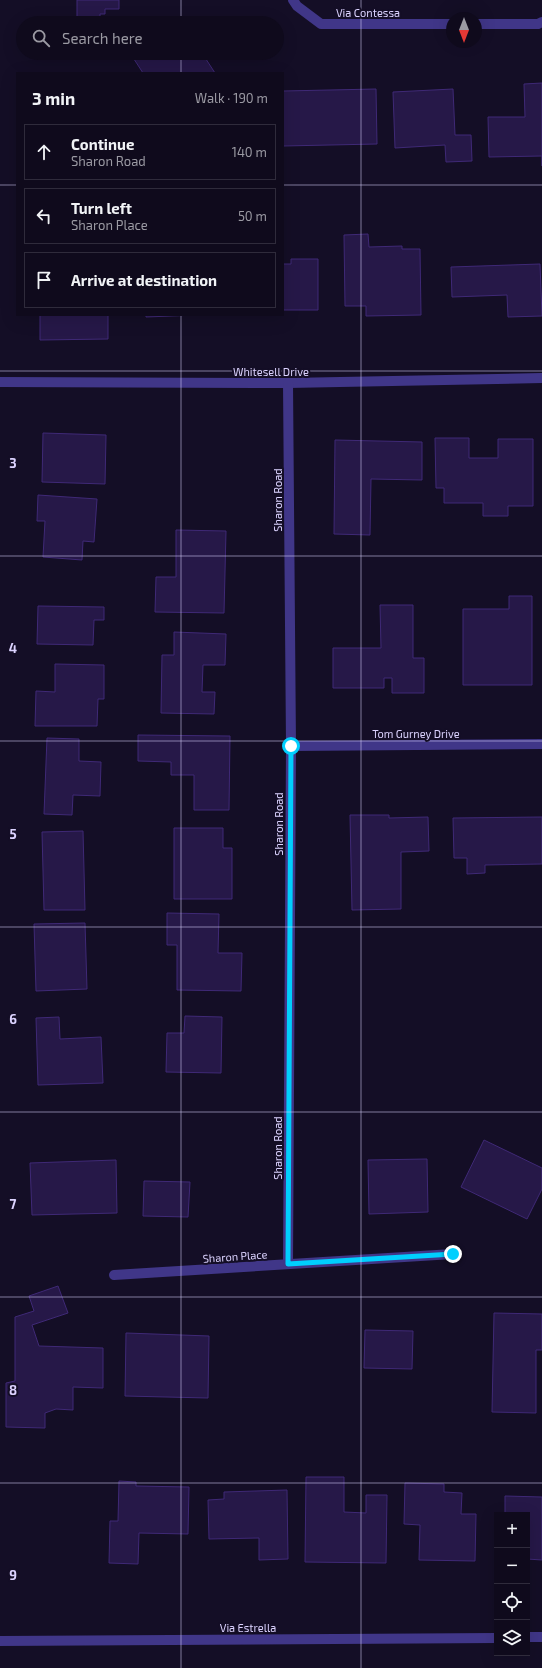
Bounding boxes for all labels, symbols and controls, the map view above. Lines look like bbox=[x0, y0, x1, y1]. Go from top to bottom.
street label: Via Contessa bbox=[336, 6, 400, 19]
north arrow bbox=[446, 12, 482, 48]
search box bbox=[16, 16, 284, 60]
icon: search bbox=[30, 27, 52, 49]
text: Search here bbox=[62, 29, 143, 47]
text: 3 min bbox=[32, 88, 75, 108]
text: Walk · 190 m bbox=[195, 90, 268, 106]
text: Continue bbox=[71, 135, 134, 153]
icon: ahead bbox=[33, 141, 55, 163]
text: 140 m bbox=[232, 144, 267, 160]
text: Sharon Road bbox=[71, 153, 146, 169]
text: Turn left bbox=[71, 199, 132, 217]
icon: left bbox=[33, 205, 55, 227]
text: 50 m bbox=[238, 208, 267, 224]
text: Sharon Place bbox=[71, 217, 148, 233]
icon: arrive bbox=[33, 269, 55, 291]
text: Arrive at destination bbox=[71, 271, 217, 289]
street label: Whitesell Drive bbox=[233, 365, 309, 378]
text: 3 bbox=[9, 455, 17, 471]
street label: Sharon Road bbox=[271, 468, 284, 532]
text: 4 bbox=[9, 640, 17, 656]
street label: Tom Gurney Drive bbox=[372, 727, 460, 740]
route start bbox=[282, 737, 300, 755]
street label: Sharon Road bbox=[272, 792, 285, 856]
text: 5 bbox=[9, 826, 17, 842]
text: 6 bbox=[9, 1011, 17, 1027]
street label: Sharon Road bbox=[271, 1116, 284, 1180]
text: 7 bbox=[10, 1196, 17, 1212]
route end bbox=[444, 1245, 462, 1263]
street label: Sharon Place bbox=[202, 1247, 268, 1265]
text: 8 bbox=[9, 1382, 17, 1398]
map controls bbox=[494, 1512, 530, 1656]
button: + bbox=[494, 1512, 530, 1548]
button: − bbox=[494, 1548, 530, 1584]
text: 9 bbox=[9, 1567, 17, 1583]
button: locate bbox=[494, 1584, 530, 1620]
button: layers bbox=[494, 1620, 530, 1656]
street label: Via Estrella bbox=[220, 1621, 276, 1634]

